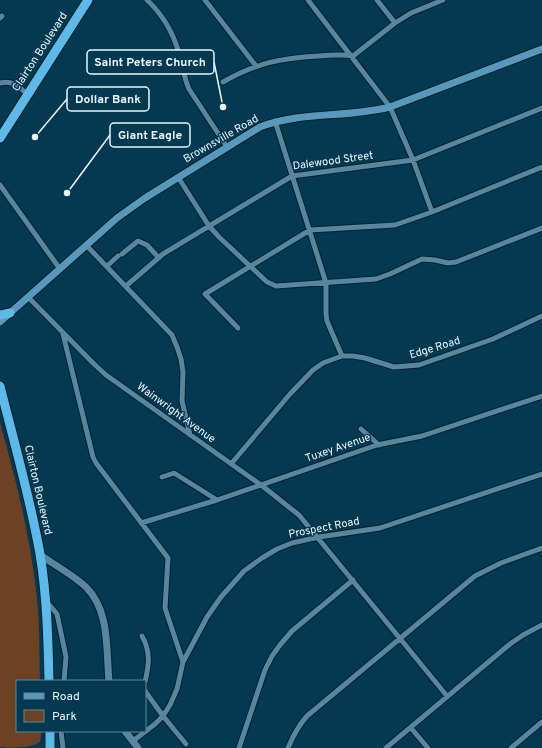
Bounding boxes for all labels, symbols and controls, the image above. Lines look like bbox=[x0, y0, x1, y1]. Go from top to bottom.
street label: Clairton Boulevard bbox=[9, 10, 71, 94]
callout: Saint Peters Church bbox=[87, 50, 214, 74]
text: Saint Peters Church bbox=[94, 55, 206, 71]
callout: Dollar Bank bbox=[67, 87, 149, 111]
text: Dollar Bank bbox=[75, 92, 141, 108]
street label: Brownsville Road bbox=[181, 112, 261, 166]
callout: Giant Eagle bbox=[110, 123, 190, 147]
text: Giant Eagle bbox=[118, 128, 182, 144]
street label: Dalewood Street bbox=[292, 148, 374, 174]
street label: Edge Road bbox=[408, 334, 462, 362]
street label: Wainwright Avenue bbox=[134, 380, 218, 446]
street label: Tuxey Avenue bbox=[304, 430, 373, 466]
street label: Clairton Boulevard bbox=[21, 444, 55, 536]
street label: Prospect Road bbox=[287, 514, 361, 542]
legend bbox=[16, 680, 146, 732]
text: Road bbox=[52, 689, 80, 705]
text: Park bbox=[52, 709, 77, 725]

